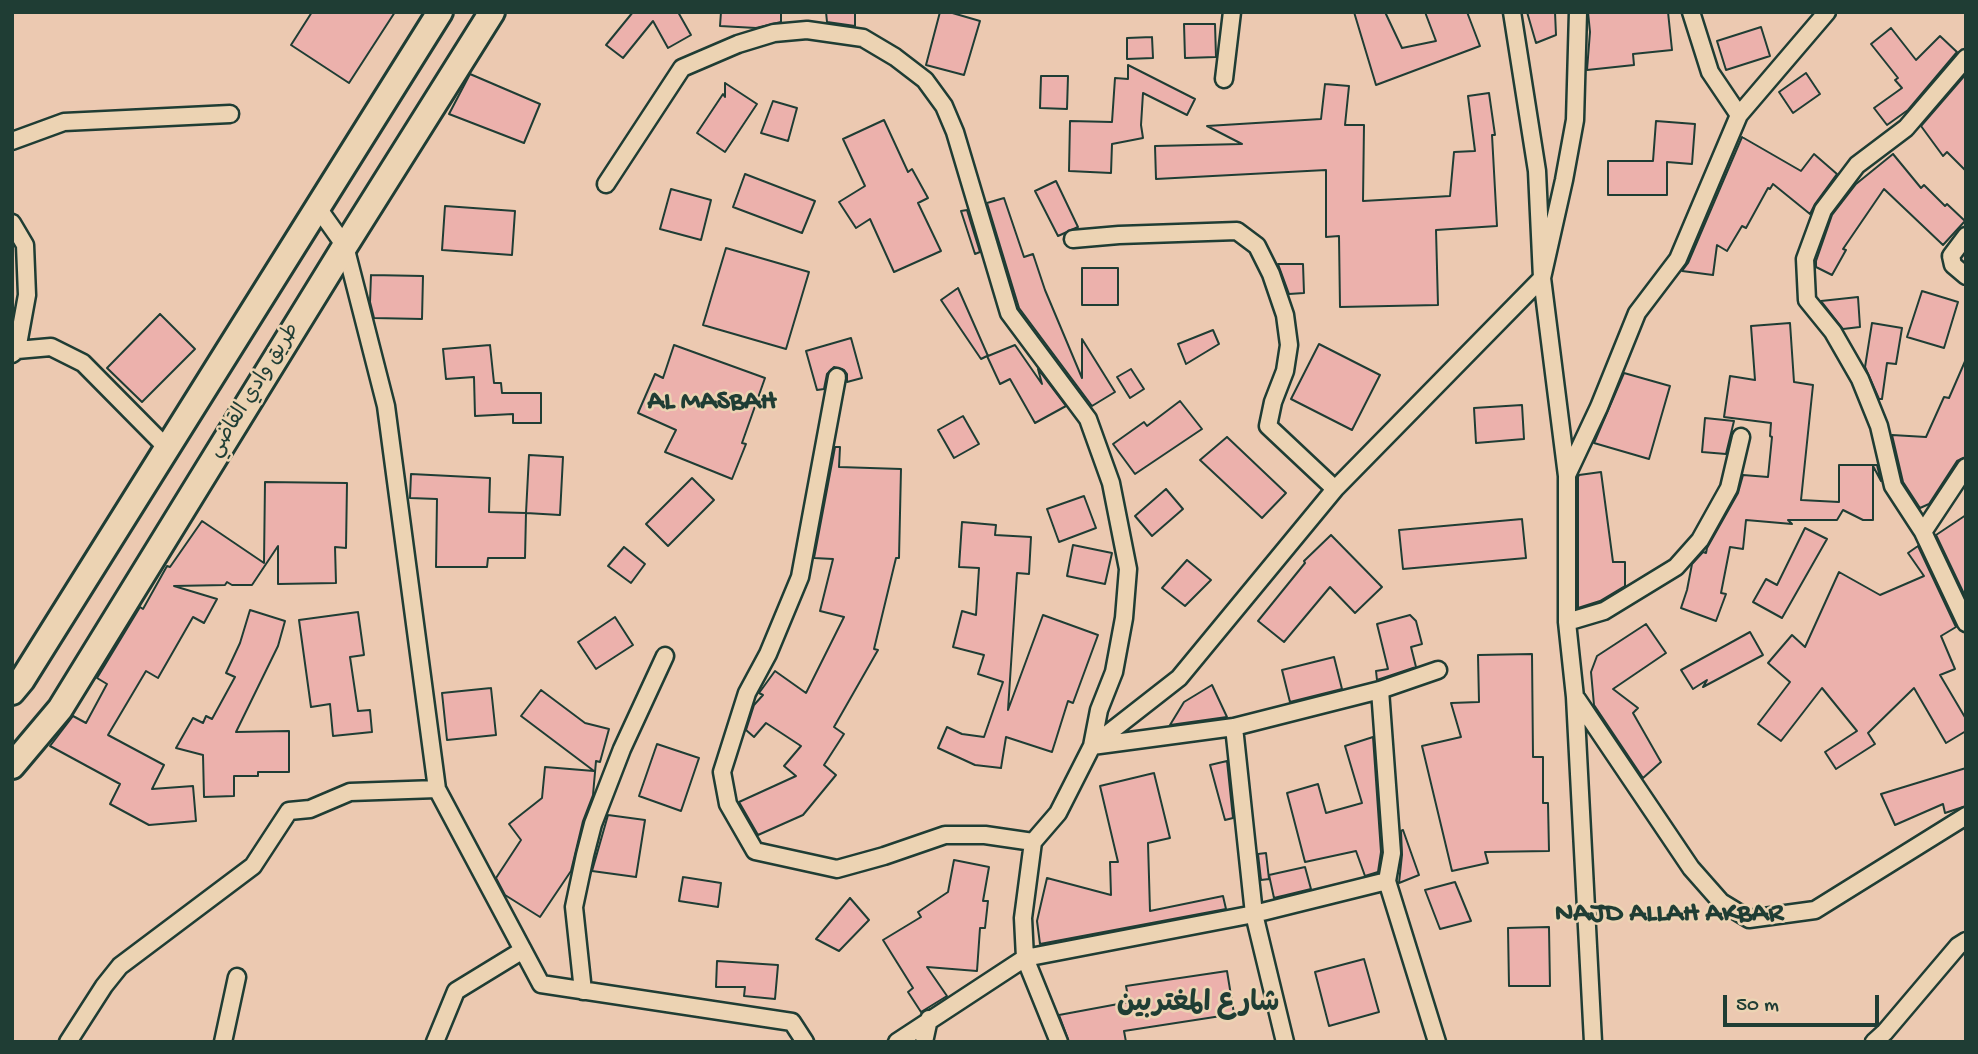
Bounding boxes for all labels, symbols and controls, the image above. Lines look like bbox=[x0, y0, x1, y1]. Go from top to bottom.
street label: طريق وادي القاضي bbox=[204, 319, 306, 463]
district label: AL MASBAH bbox=[640, 387, 784, 421]
district label: NAJD ALLAH AKBAR bbox=[1541, 899, 1797, 933]
scale bar bbox=[1726, 981, 1882, 1025]
district label: شارع المغتربين bbox=[1117, 989, 1279, 1023]
text: 50 m bbox=[1736, 994, 1779, 1019]

